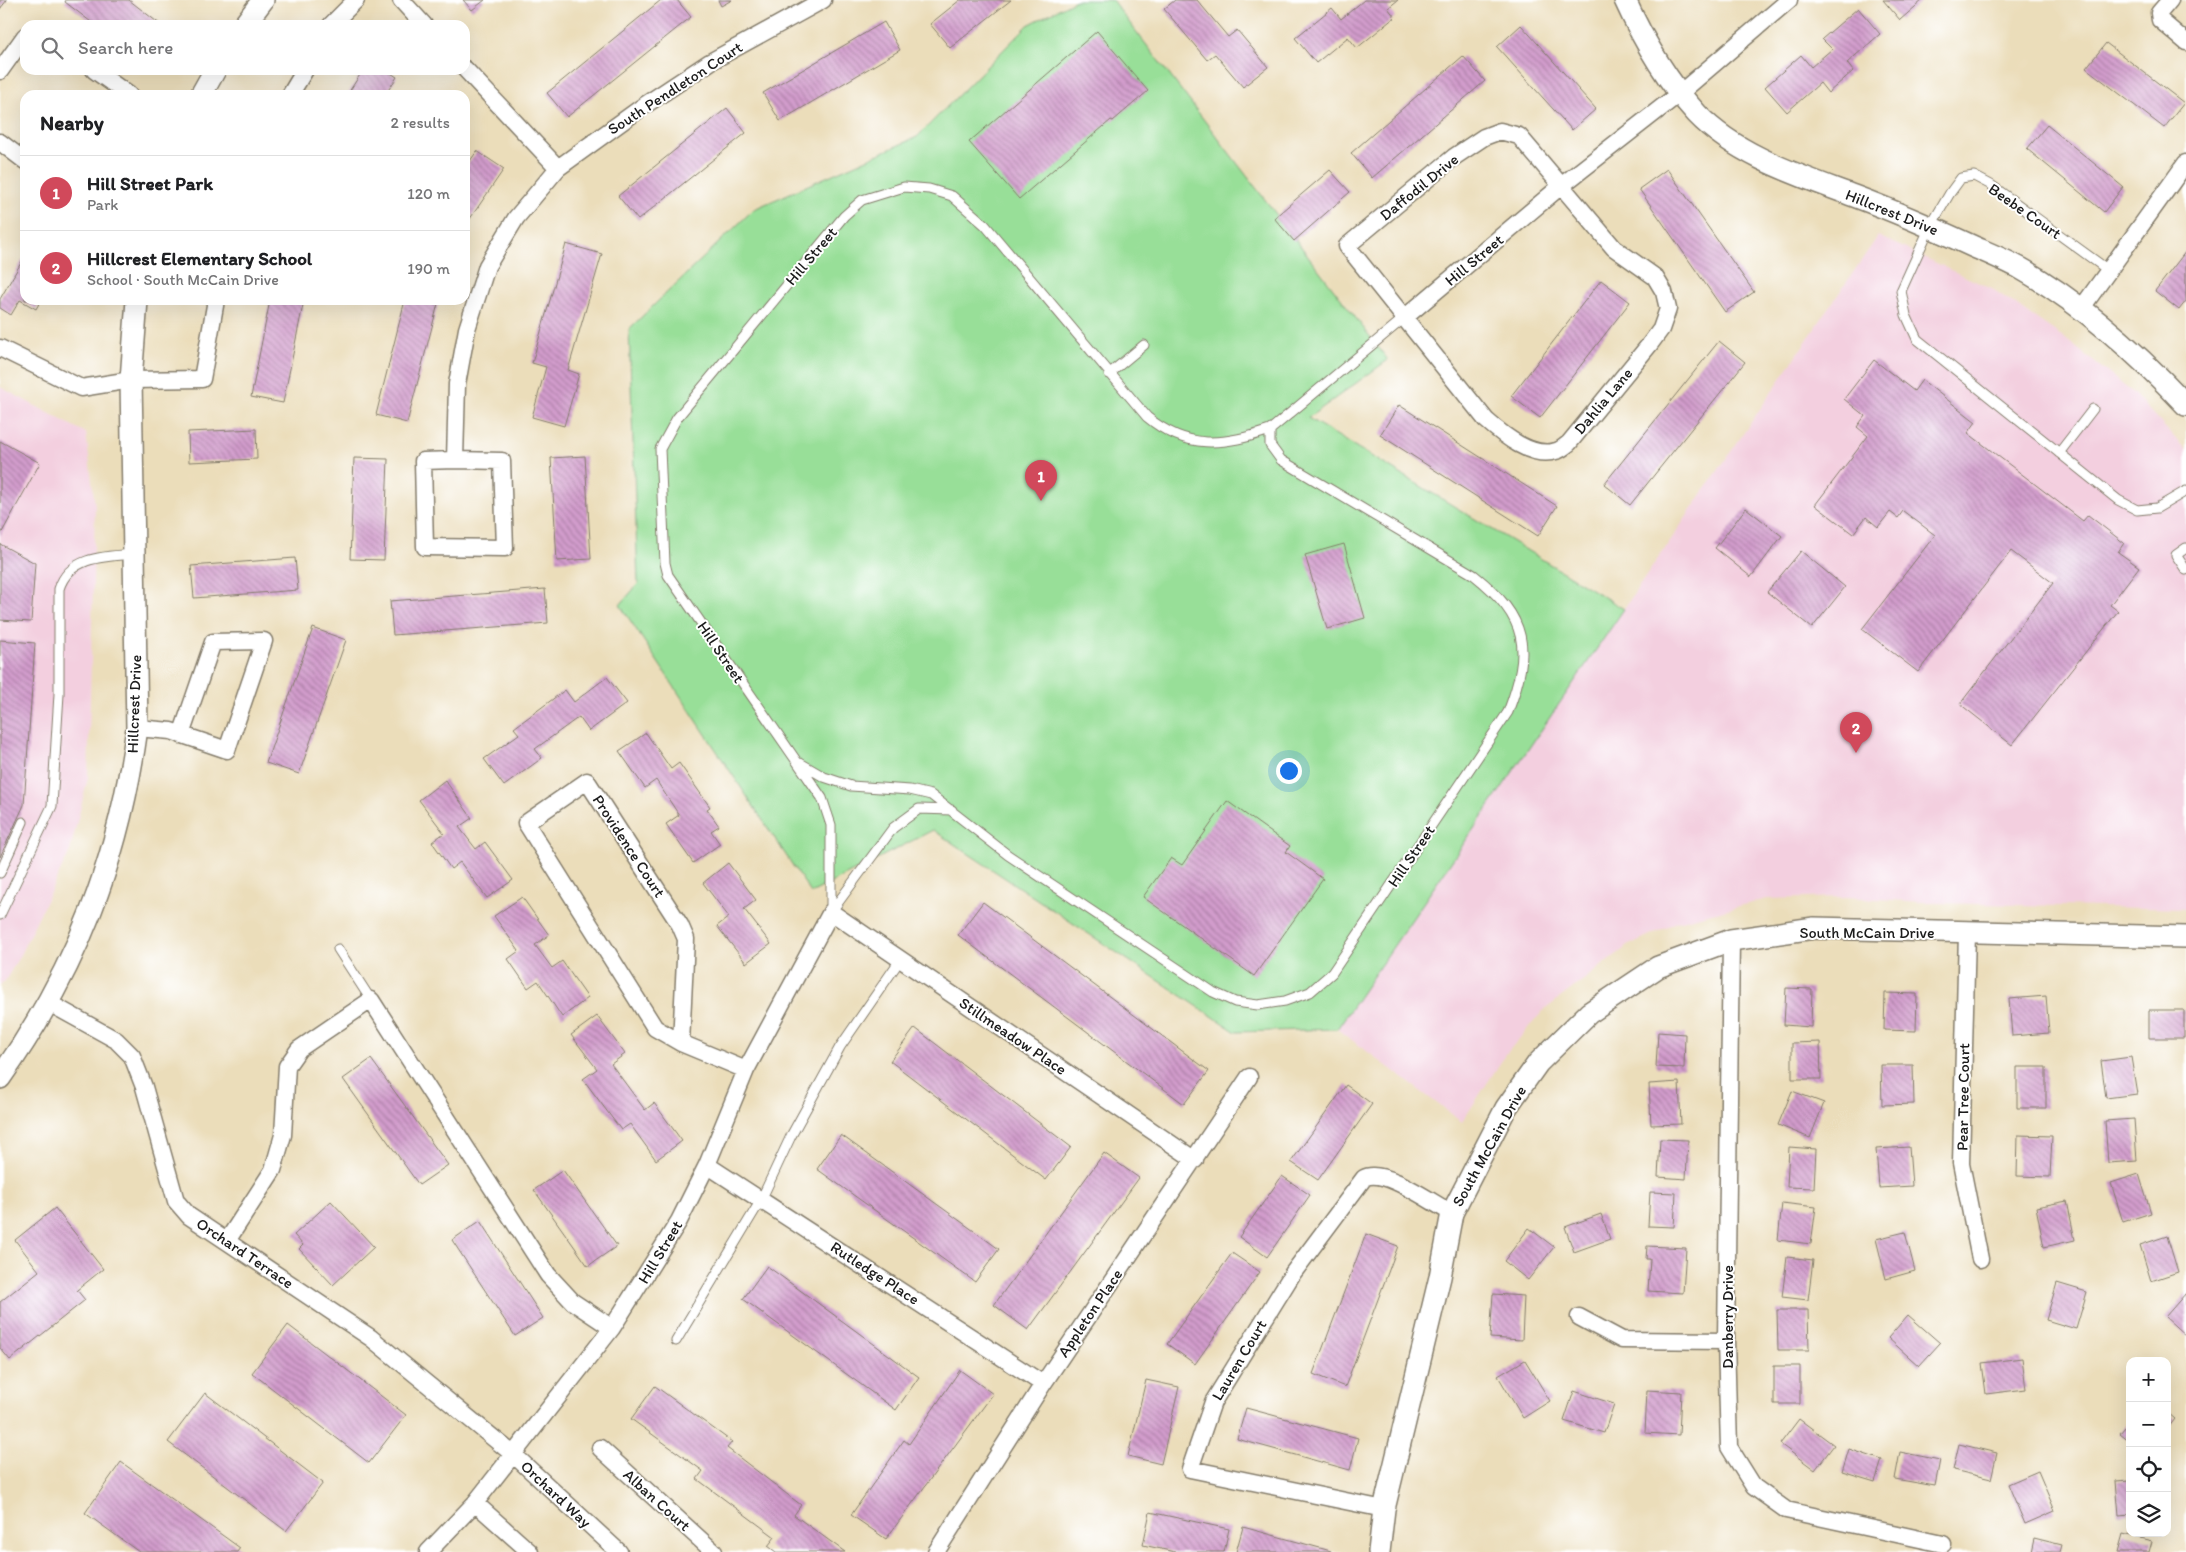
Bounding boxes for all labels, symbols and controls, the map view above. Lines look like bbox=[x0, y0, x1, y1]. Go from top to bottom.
search box bbox=[20, 20, 470, 75]
icon: search bbox=[38, 34, 66, 62]
text: Search here bbox=[78, 36, 173, 59]
street label: South Pendleton Court bbox=[604, 37, 746, 139]
text: Nearby bbox=[40, 110, 104, 135]
text: 2 results bbox=[390, 113, 450, 132]
street label: Daffodil Drive bbox=[1376, 149, 1462, 225]
text: Hill Street Park bbox=[87, 172, 213, 195]
street label: Beebe Court bbox=[1985, 179, 2065, 243]
text: 1 bbox=[52, 184, 60, 203]
text: 120 m bbox=[407, 184, 450, 203]
street label: Hillcrest Drive bbox=[1843, 185, 1941, 239]
text: Park bbox=[87, 195, 118, 214]
street label: Hill Street bbox=[781, 223, 841, 289]
street label: Hill Street bbox=[1441, 230, 1507, 290]
text: Hillcrest Elementary School bbox=[87, 247, 312, 270]
text: 2 bbox=[52, 259, 60, 278]
text: 190 m bbox=[407, 259, 450, 278]
text: School · South McCain Drive bbox=[87, 270, 279, 289]
street label: Dahlia Lane bbox=[1570, 364, 1636, 438]
pin: 1 bbox=[1025, 460, 1057, 501]
street label: Hill Street bbox=[693, 618, 749, 687]
street label: Hillcrest Drive bbox=[123, 654, 145, 754]
pin: 2 bbox=[1840, 712, 1872, 753]
your location bbox=[1276, 758, 1302, 784]
street label: Providence Court bbox=[589, 791, 669, 901]
street label: Hill Street bbox=[1383, 821, 1439, 890]
street label: South McCain Drive bbox=[1799, 923, 1935, 942]
street label: Stillmeadow Place bbox=[956, 993, 1070, 1079]
street label: Pear Tree Court bbox=[1953, 1043, 1973, 1151]
street label: South McCain Drive bbox=[1448, 1082, 1530, 1210]
street label: Orchard Terrace bbox=[193, 1214, 297, 1292]
street label: Hill Street bbox=[634, 1217, 686, 1287]
street label: Rutledge Place bbox=[827, 1237, 923, 1309]
street label: Appleton Place bbox=[1054, 1265, 1126, 1361]
street label: Danberry Drive bbox=[1718, 1265, 1737, 1369]
street label: Lauren Court bbox=[1207, 1316, 1271, 1404]
map controls bbox=[2126, 1357, 2171, 1537]
button: + bbox=[2126, 1357, 2171, 1402]
button: − bbox=[2126, 1402, 2171, 1447]
button: locate bbox=[2126, 1447, 2171, 1492]
street label: Orchard Way bbox=[517, 1456, 596, 1532]
street label: Alban Court bbox=[620, 1465, 694, 1535]
button: layers bbox=[2126, 1492, 2171, 1537]

